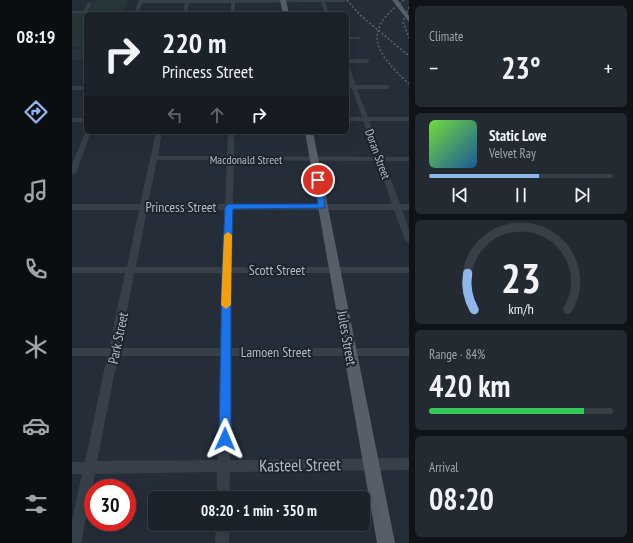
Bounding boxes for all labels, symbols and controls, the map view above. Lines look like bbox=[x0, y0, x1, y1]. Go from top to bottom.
text: 220 m bbox=[162, 24, 226, 61]
text: 08:19 bbox=[17, 25, 55, 48]
icon: right bbox=[96, 28, 148, 80]
text: Climate bbox=[429, 28, 463, 45]
text: 23° bbox=[501, 48, 541, 87]
text: − bbox=[429, 54, 438, 82]
text: + bbox=[604, 54, 613, 82]
text: Princess Street bbox=[162, 60, 253, 83]
icon: directions bbox=[22, 98, 50, 126]
icon: left bbox=[164, 104, 186, 126]
icon: ahead bbox=[206, 104, 228, 126]
icon: right bbox=[248, 104, 270, 126]
text: Static Love bbox=[489, 126, 547, 145]
street label: Doran Street bbox=[362, 127, 394, 182]
text: Velvet Ray bbox=[489, 145, 536, 162]
street label: Macdonald Street bbox=[210, 152, 283, 167]
pin bbox=[301, 163, 335, 197]
icon: arrive bbox=[307, 169, 329, 191]
icon: music bbox=[22, 177, 50, 205]
icon: previous bbox=[449, 184, 471, 206]
icon: pause bbox=[510, 184, 532, 206]
icon: next bbox=[571, 184, 593, 206]
street label: Princess Street bbox=[146, 198, 217, 216]
text: 23 bbox=[501, 250, 541, 303]
icon: phone bbox=[22, 255, 50, 283]
street label: Scott Street bbox=[249, 261, 305, 279]
text: km/h bbox=[508, 298, 534, 317]
street label: Jules Street bbox=[333, 308, 361, 367]
street label: Park Street bbox=[104, 310, 132, 366]
icon: climate bbox=[22, 333, 50, 361]
street label: Lamoen Street bbox=[241, 343, 311, 361]
text: Range · 84% bbox=[429, 346, 485, 363]
text: 420 km bbox=[429, 366, 510, 405]
icon: car bbox=[22, 412, 50, 440]
position arrow bbox=[204, 418, 246, 460]
street label: Kasteel Street bbox=[259, 453, 341, 477]
text: Arrival bbox=[429, 459, 458, 476]
speed limit sign: 30 bbox=[84, 479, 136, 531]
text: 08:20 bbox=[429, 479, 494, 518]
icon: filters bbox=[22, 490, 50, 518]
text: 08:20 · 1 min · 350 m bbox=[201, 501, 317, 520]

